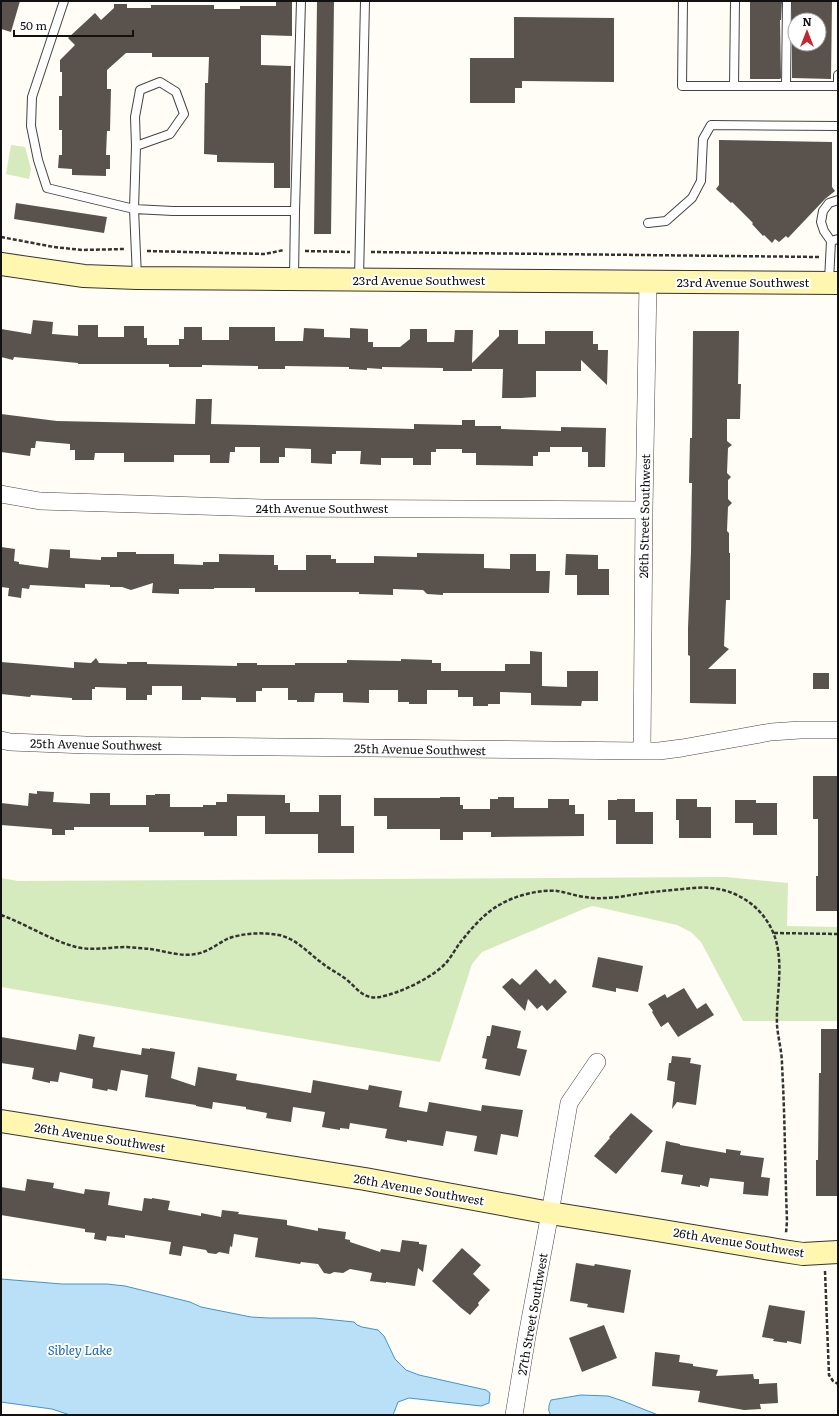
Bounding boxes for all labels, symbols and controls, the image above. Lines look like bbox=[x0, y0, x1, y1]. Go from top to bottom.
scale bar bbox=[14, 12, 133, 38]
north arrow bbox=[787, 12, 827, 52]
text: N bbox=[802, 13, 812, 29]
text: 50 m bbox=[20, 16, 47, 34]
street label: 23rd Avenue Southwest bbox=[353, 271, 485, 289]
street label: 23rd Avenue Southwest bbox=[677, 273, 809, 291]
street label: 26th Street Southwest bbox=[634, 453, 654, 578]
street label: 24th Avenue Southwest bbox=[256, 499, 388, 517]
street label: 25th Avenue Southwest bbox=[30, 734, 162, 754]
street label: 25th Avenue Southwest bbox=[354, 739, 486, 759]
street label: 26th Avenue Southwest bbox=[33, 1118, 167, 1156]
street label: 26th Avenue Southwest bbox=[352, 1169, 486, 1209]
street label: 26th Avenue Southwest bbox=[672, 1223, 806, 1261]
street label: 27th Street Southwest bbox=[512, 1251, 552, 1377]
water label: Sibley Lake bbox=[48, 1340, 112, 1359]

